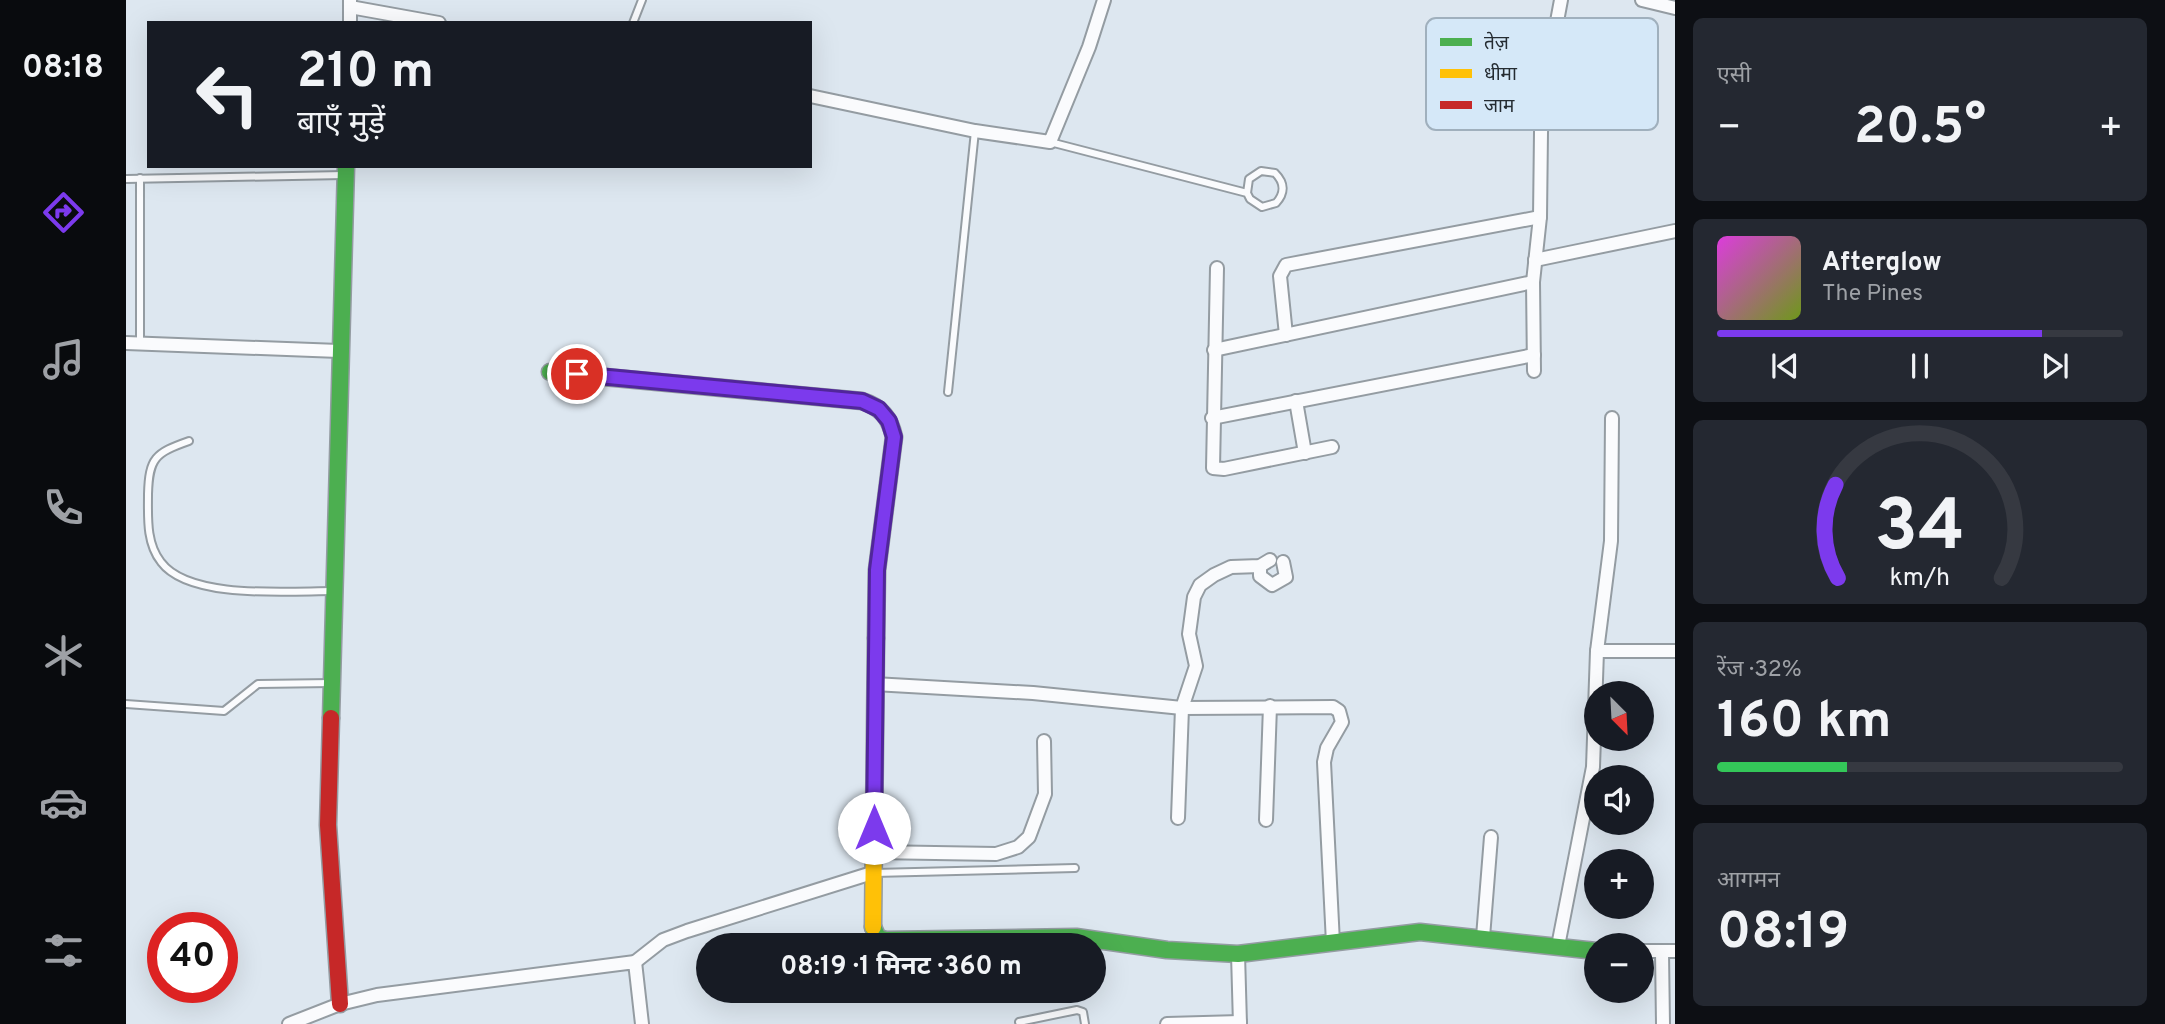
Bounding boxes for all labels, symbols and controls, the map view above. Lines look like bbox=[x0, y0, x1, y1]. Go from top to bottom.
legend bbox=[1426, 18, 1658, 130]
text: तेज़ bbox=[1484, 31, 1510, 56]
text: 210 m bbox=[297, 43, 434, 105]
text: 08:18 bbox=[22, 49, 104, 89]
icon: left bbox=[182, 49, 273, 140]
text: एसी bbox=[1717, 62, 1751, 91]
text: धीमा bbox=[1484, 63, 1518, 87]
text: जाम bbox=[1484, 95, 1515, 119]
text: 20.5° bbox=[1854, 96, 1986, 162]
text: बाएँ मुड़ें bbox=[297, 105, 385, 145]
text: − bbox=[1717, 105, 1742, 154]
text: + bbox=[2098, 105, 2123, 154]
icon: directions bbox=[39, 188, 88, 237]
text: Afterglow bbox=[1822, 247, 1942, 280]
text: The Pines bbox=[1822, 280, 1923, 309]
icon: music bbox=[39, 335, 88, 384]
pin bbox=[547, 344, 607, 404]
icon: previous bbox=[1766, 347, 1804, 385]
icon: pause bbox=[1901, 347, 1939, 385]
icon: next bbox=[2036, 347, 2074, 385]
icon: arrive bbox=[558, 355, 596, 393]
icon: phone bbox=[39, 483, 88, 532]
text: 34 bbox=[1875, 484, 1965, 576]
text: km/h bbox=[1890, 563, 1950, 595]
icon: climate bbox=[39, 631, 88, 680]
text: रेंज · 32% bbox=[1717, 656, 1802, 685]
north arrow bbox=[1584, 681, 1654, 751]
map controls bbox=[1584, 681, 1654, 1003]
text: 160 km bbox=[1717, 690, 1892, 756]
button: sound bbox=[1584, 765, 1654, 835]
icon: car bbox=[39, 778, 88, 827]
position arrow bbox=[837, 791, 911, 865]
button: + bbox=[1584, 849, 1654, 919]
text: आगमन bbox=[1717, 867, 1780, 896]
text: 08:19 bbox=[1717, 901, 1849, 967]
speed limit sign: 40 bbox=[147, 912, 238, 1003]
icon: filters bbox=[39, 926, 88, 975]
button: − bbox=[1584, 933, 1654, 1003]
text: 08:19 · 1 मिनट · 360 m bbox=[780, 951, 1022, 984]

